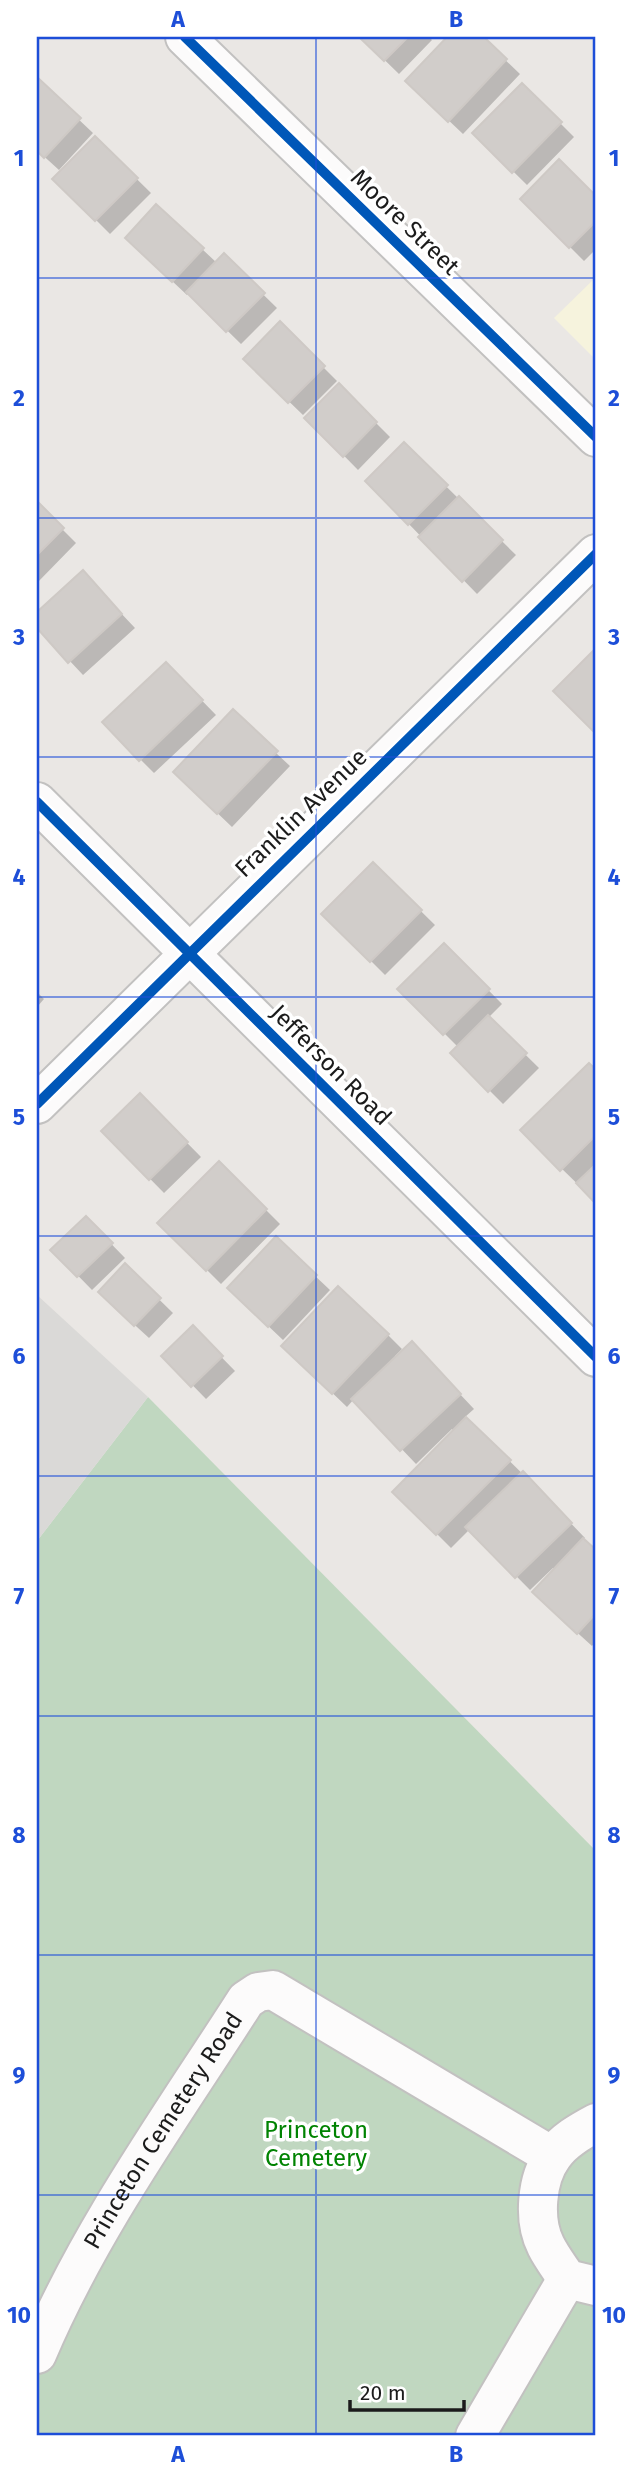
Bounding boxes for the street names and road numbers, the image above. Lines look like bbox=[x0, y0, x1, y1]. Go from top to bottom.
street label: Moore Street bbox=[345, 163, 465, 281]
street label: Franklin Avenue bbox=[229, 743, 373, 883]
street label: Jefferson Road bbox=[265, 999, 397, 1131]
street label: Princeton Cemetery Road bbox=[78, 2007, 248, 2254]

